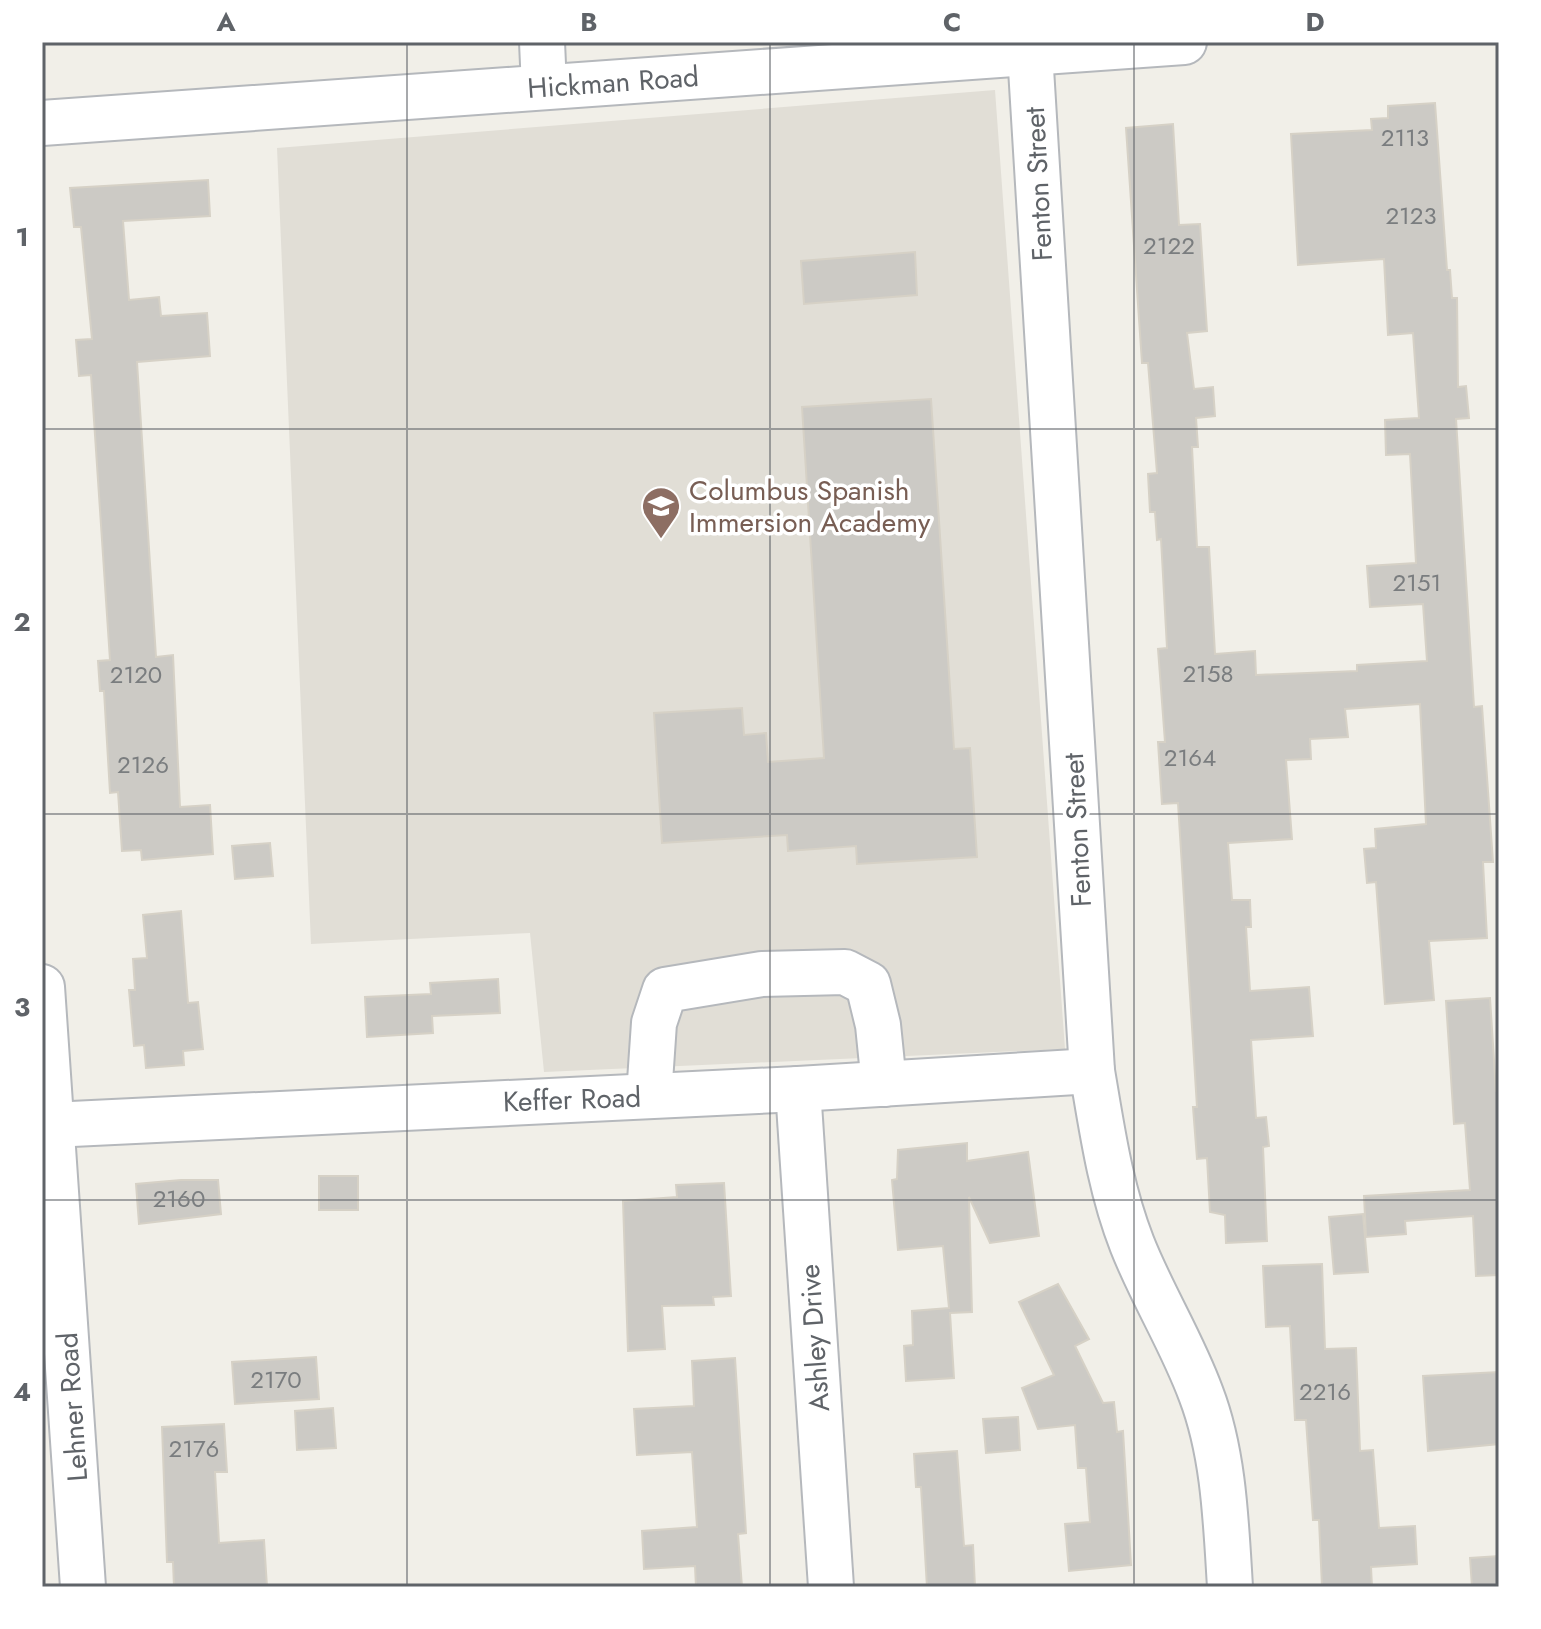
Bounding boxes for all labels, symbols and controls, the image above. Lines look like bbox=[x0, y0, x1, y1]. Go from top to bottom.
text: A bbox=[215, 3, 236, 41]
text: B bbox=[580, 3, 598, 41]
text: C bbox=[943, 3, 961, 41]
text: D bbox=[1305, 3, 1325, 41]
street label: Hickman Road bbox=[526, 56, 700, 109]
street label: Fenton Street bbox=[1014, 106, 1063, 262]
house number: 2113 bbox=[1381, 120, 1429, 155]
house number: 2123 bbox=[1385, 198, 1437, 233]
text: 1 bbox=[15, 218, 29, 256]
house number: 2122 bbox=[1143, 228, 1195, 263]
place label: Columbus Spanish Immersion Academy bbox=[689, 470, 931, 543]
school or university icon: Columbus Spanish Immersion Academy bbox=[640, 485, 682, 540]
house number: 2151 bbox=[1393, 565, 1441, 600]
text: 2 bbox=[13, 603, 31, 641]
house number: 2158 bbox=[1182, 656, 1234, 691]
house number: 2120 bbox=[110, 657, 162, 692]
house number: 2164 bbox=[1164, 740, 1216, 775]
house number: 2126 bbox=[117, 747, 169, 782]
street label: Fenton Street bbox=[1053, 752, 1102, 908]
text: 3 bbox=[14, 988, 30, 1026]
street label: Keffer Road bbox=[502, 1077, 642, 1122]
house number: 2160 bbox=[153, 1181, 205, 1216]
street label: Ashley Drive bbox=[789, 1263, 840, 1413]
street label: Lehner Road bbox=[47, 1331, 98, 1483]
house number: 2170 bbox=[250, 1362, 302, 1397]
text: 4 bbox=[13, 1373, 31, 1411]
house number: 2216 bbox=[1299, 1374, 1351, 1409]
house number: 2176 bbox=[169, 1431, 219, 1466]

